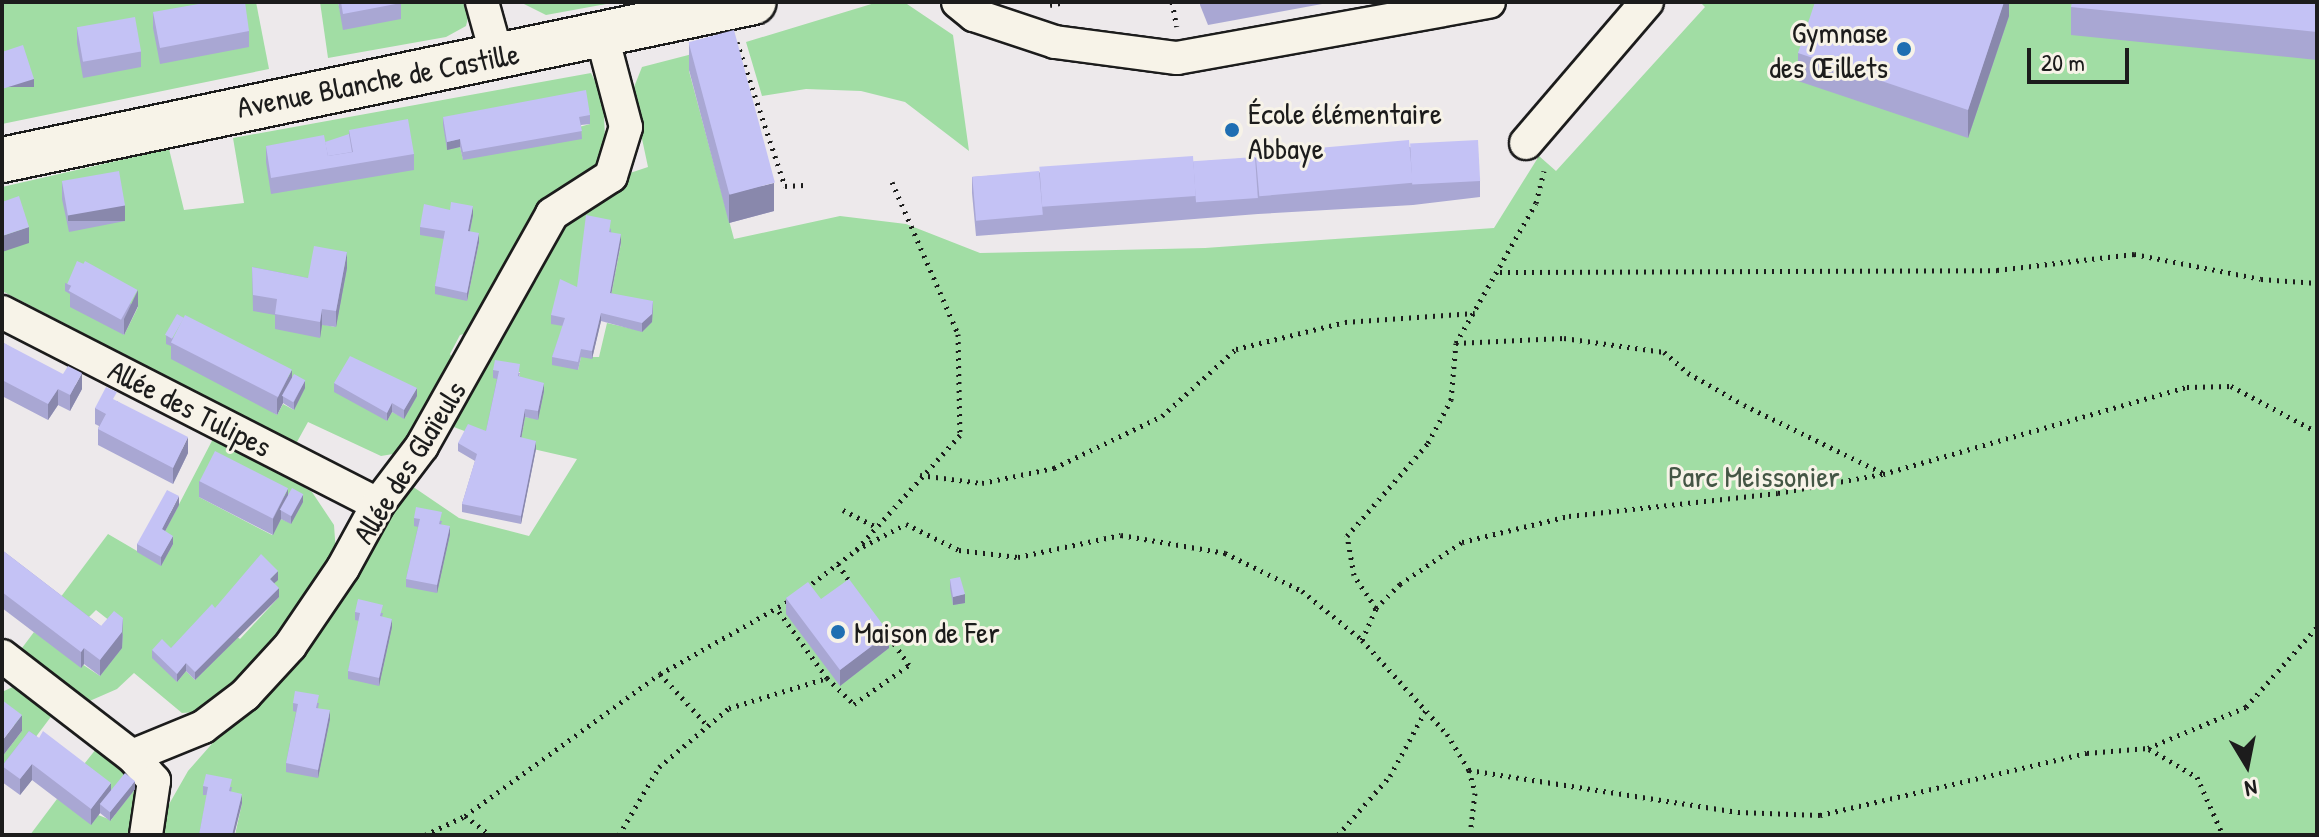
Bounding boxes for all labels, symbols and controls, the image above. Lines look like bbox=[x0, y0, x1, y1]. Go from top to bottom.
place label: Gymnase des Œillets bbox=[1769, 14, 1888, 84]
scale bar bbox=[2031, 32, 2133, 82]
street label: Avenue Blanche de Castille bbox=[234, 35, 522, 125]
marker: Gymnase des Œillets bbox=[1895, 40, 1913, 58]
text: 20 m bbox=[2041, 46, 2085, 78]
place label: École élémentaire Abbaye bbox=[1248, 95, 1442, 166]
marker: École élémentaire Abbaye bbox=[1223, 121, 1241, 139]
street label: Allée des Tulipes bbox=[103, 352, 277, 464]
street label: Allée des Glaïeuls bbox=[345, 374, 473, 550]
park label: Parc Meissonier bbox=[1668, 458, 1840, 494]
place label: Maison de Fer bbox=[854, 614, 1000, 650]
marker: Maison de Fer bbox=[829, 623, 847, 641]
north arrow bbox=[2207, 725, 2287, 805]
text: N bbox=[2243, 773, 2260, 804]

